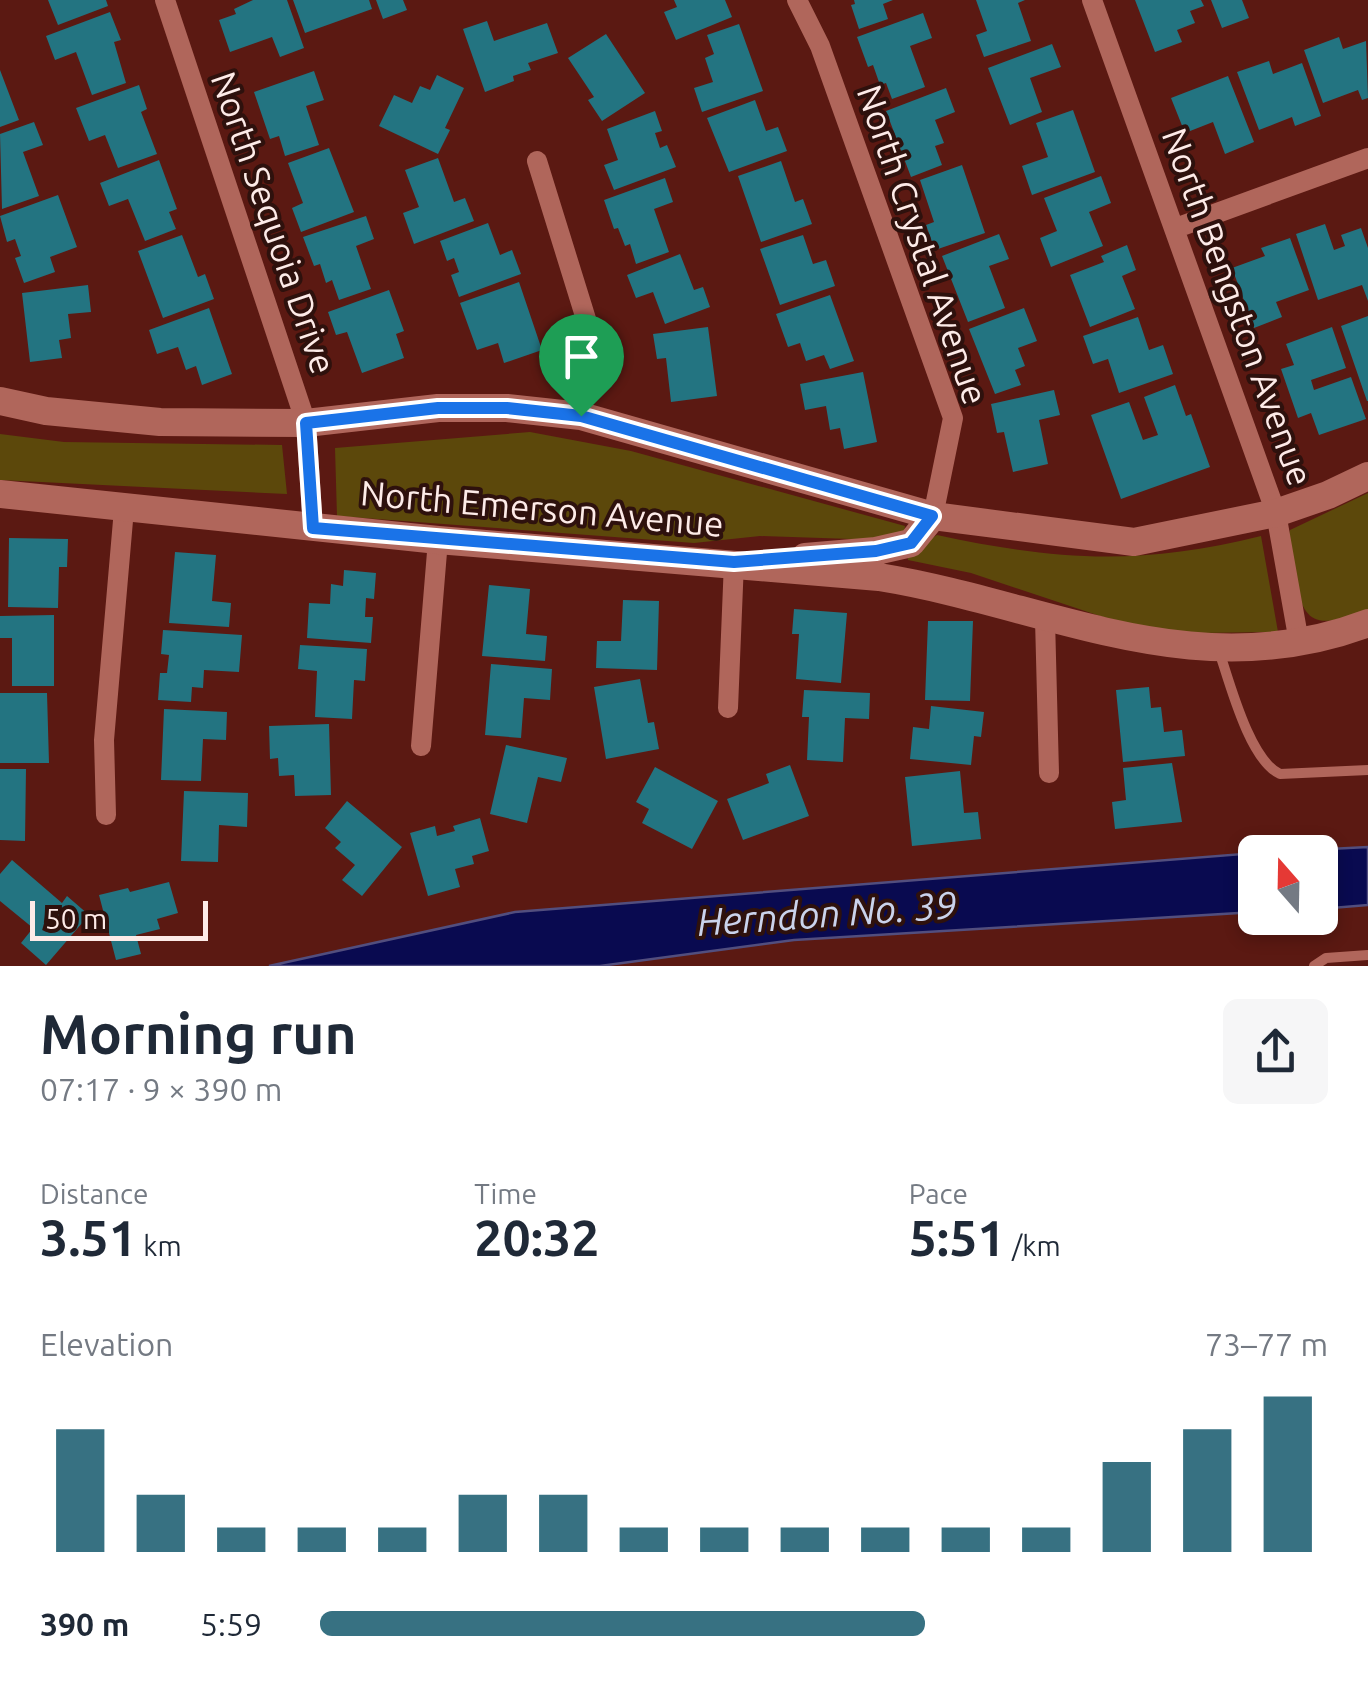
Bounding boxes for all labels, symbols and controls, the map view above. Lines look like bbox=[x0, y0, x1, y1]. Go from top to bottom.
street label: North Sequoia Drive bbox=[204, 67, 344, 379]
street label: North Crystal Avenue bbox=[850, 80, 996, 409]
street label: North Bengston Avenue bbox=[1155, 122, 1321, 491]
pin bbox=[539, 314, 624, 417]
icon: arrive bbox=[554, 329, 609, 384]
street label: North Emerson Avenue bbox=[359, 472, 725, 544]
north arrow bbox=[1238, 835, 1338, 935]
map controls bbox=[1238, 835, 1338, 935]
water label: Herndon No. 39 bbox=[696, 883, 958, 943]
scale bar bbox=[30, 896, 208, 940]
text: 50 m bbox=[45, 903, 107, 934]
button: share bbox=[1223, 999, 1328, 1104]
text: Morning run bbox=[40, 1003, 357, 1064]
text: 07:17 · 9 × 390 m bbox=[40, 1071, 282, 1107]
text: Distance bbox=[40, 1178, 148, 1209]
text: Time bbox=[474, 1178, 537, 1209]
text: Pace bbox=[909, 1178, 968, 1209]
text: 3.51 bbox=[40, 1209, 137, 1265]
text: 20:32 bbox=[474, 1209, 599, 1265]
text: 5:51 bbox=[909, 1209, 1006, 1265]
text: km bbox=[137, 1230, 182, 1261]
text: /km bbox=[1006, 1230, 1061, 1261]
text: Elevation bbox=[40, 1326, 173, 1362]
text: 73–77 m bbox=[1205, 1326, 1328, 1362]
text: 390 m bbox=[40, 1606, 129, 1642]
text: 5:59 bbox=[200, 1606, 262, 1642]

